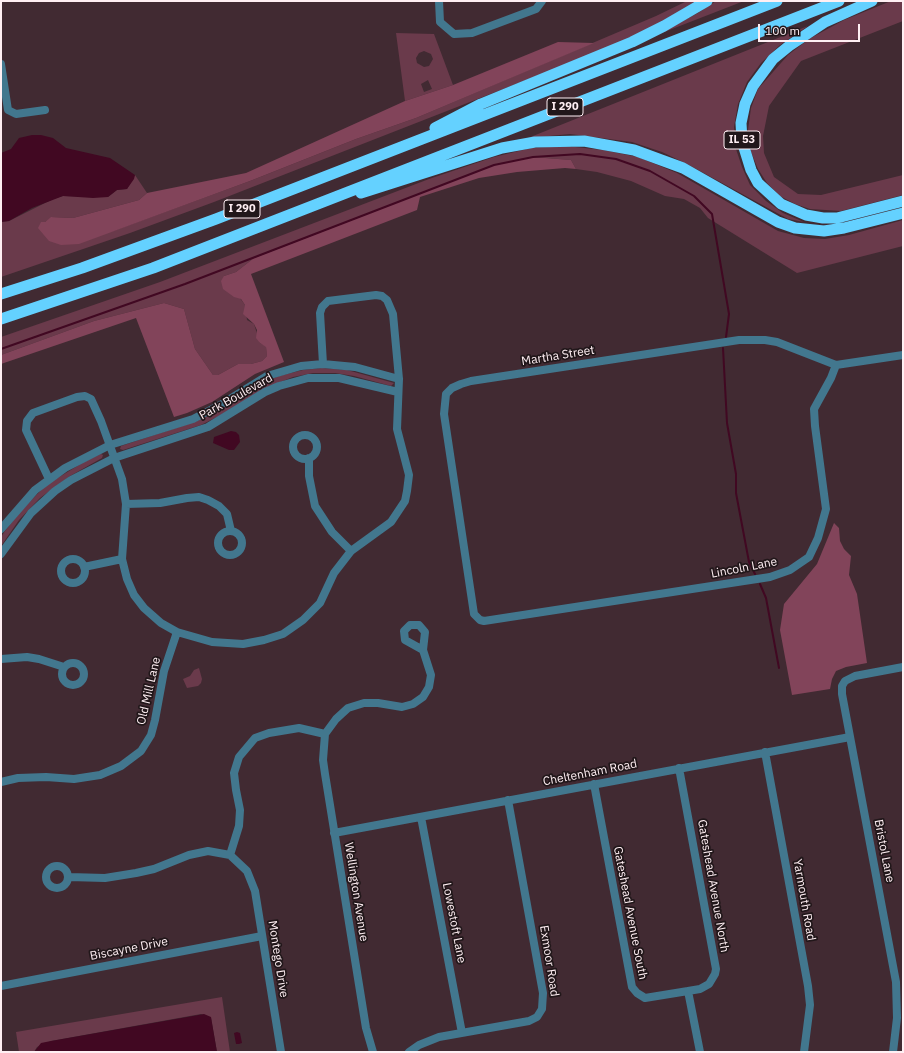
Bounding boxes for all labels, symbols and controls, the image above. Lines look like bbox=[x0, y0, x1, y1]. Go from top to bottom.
scale bar bbox=[760, 16, 862, 42]
text: 100 m bbox=[765, 23, 800, 38]
road number: I 290 bbox=[547, 98, 583, 116]
road number: IL 53 bbox=[724, 131, 760, 149]
road number: I 290 bbox=[224, 200, 260, 218]
street label: Martha Street bbox=[520, 343, 596, 369]
street label: Park Boulevard bbox=[197, 371, 275, 423]
street label: Lincoln Lane bbox=[710, 555, 778, 581]
street label: Old Mill Lane bbox=[134, 656, 164, 726]
street label: Cheltenham Road bbox=[542, 757, 638, 789]
street label: Bristol Lane bbox=[871, 818, 897, 884]
street label: Gateshead Avenue North bbox=[694, 819, 732, 953]
street label: Wellington Avenue bbox=[341, 841, 371, 943]
street label: Gateshead Avenue South bbox=[610, 845, 650, 981]
street label: Yarmouth Road bbox=[790, 858, 818, 942]
street label: Lowestoft Lane bbox=[439, 882, 469, 964]
street label: Montego Drive bbox=[265, 920, 291, 998]
street label: Exmoor Road bbox=[536, 924, 562, 998]
street label: Biscayne Drive bbox=[89, 934, 169, 964]

